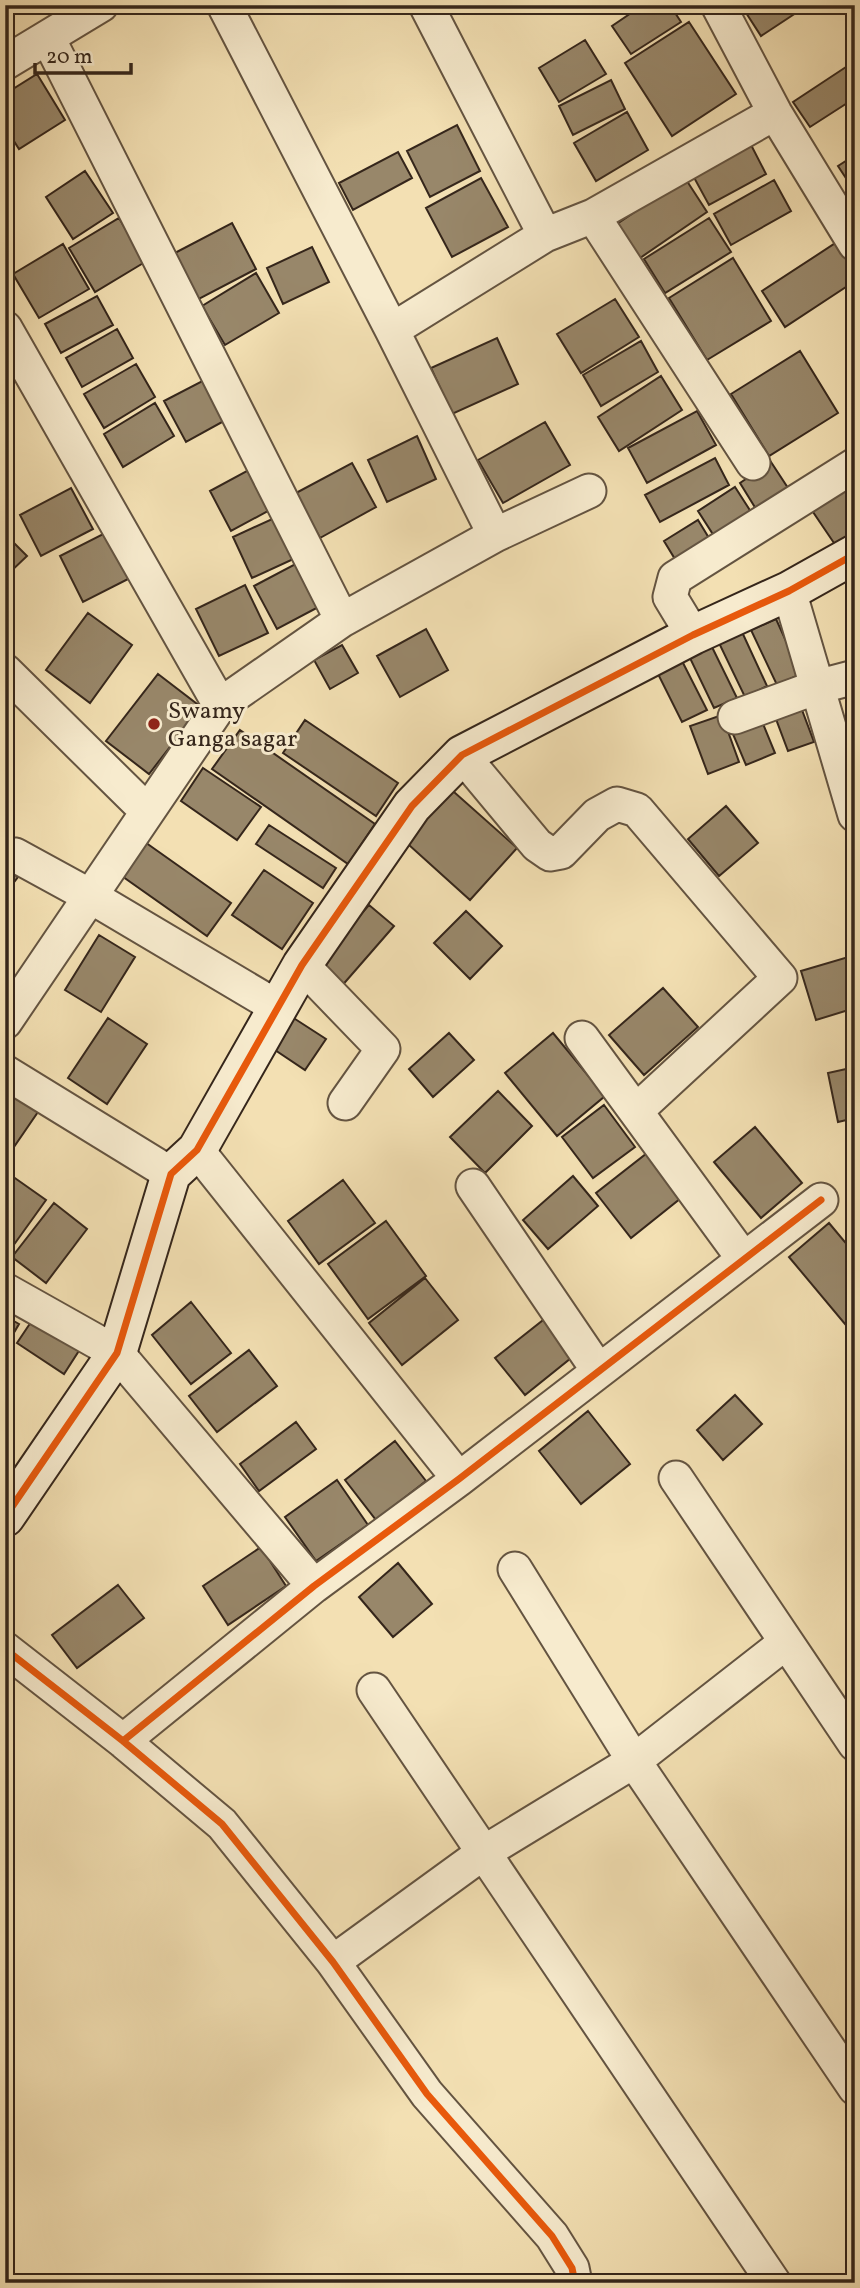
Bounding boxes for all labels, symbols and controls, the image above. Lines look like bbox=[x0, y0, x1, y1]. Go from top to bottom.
scale bar bbox=[35, 32, 131, 76]
text: 20 m bbox=[46, 43, 92, 72]
place label: Swamy Ganga sagar bbox=[168, 695, 297, 757]
marker: Swamy Ganga sagar bbox=[146, 716, 162, 732]

